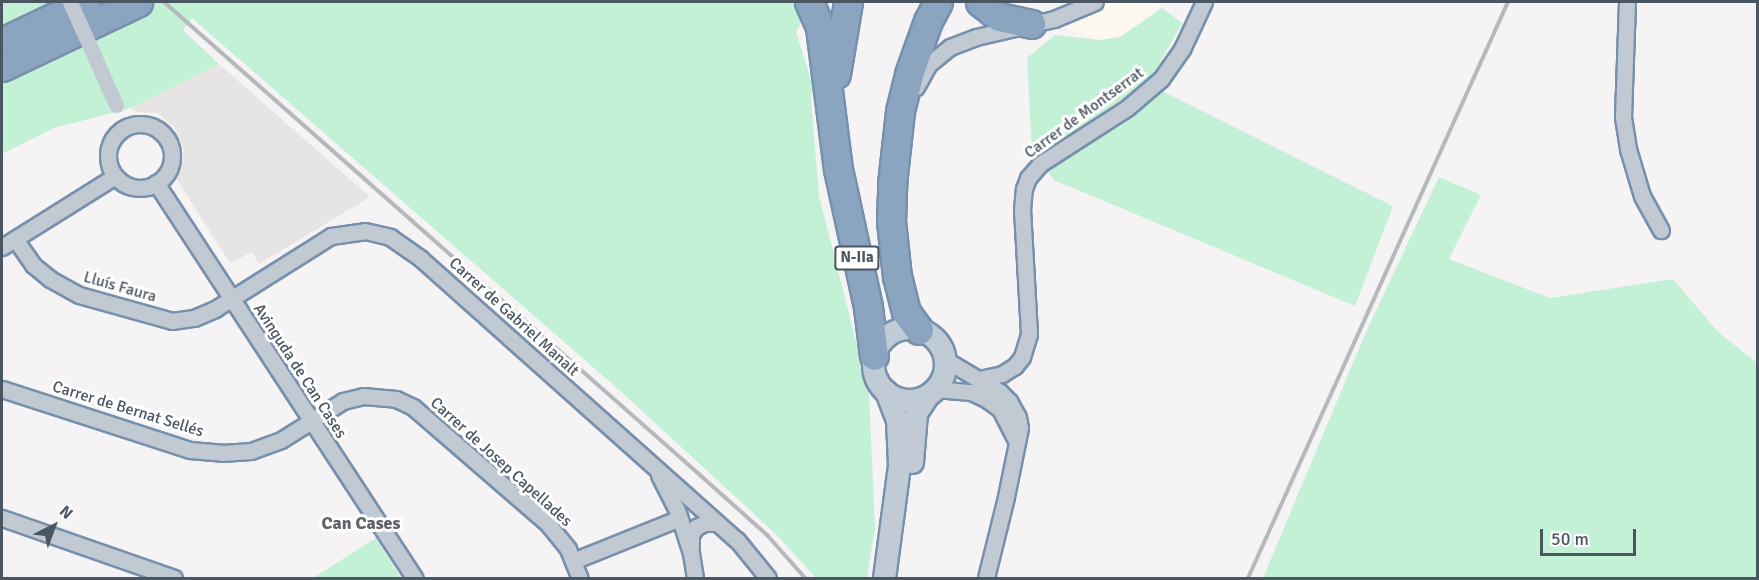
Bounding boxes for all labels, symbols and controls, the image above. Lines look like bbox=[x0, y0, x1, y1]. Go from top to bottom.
street label: Carrer de Montserrat bbox=[1021, 63, 1147, 163]
road number: N-IIa bbox=[833, 246, 881, 270]
street label: Carrer de Gabriel Manalt bbox=[445, 254, 583, 380]
street label: Lluís Faura bbox=[81, 267, 159, 307]
street label: Avinguda de Can Cases bbox=[249, 300, 351, 442]
street label: Carrer de Bernat Sellés bbox=[50, 377, 206, 441]
street label: Carrer de Josep Capellades bbox=[426, 393, 576, 531]
north arrow bbox=[24, 496, 84, 556]
text: N bbox=[55, 501, 77, 524]
district label: Can Cases bbox=[321, 512, 401, 534]
scale bar bbox=[1543, 517, 1639, 555]
text: 50 m bbox=[1551, 528, 1589, 550]

